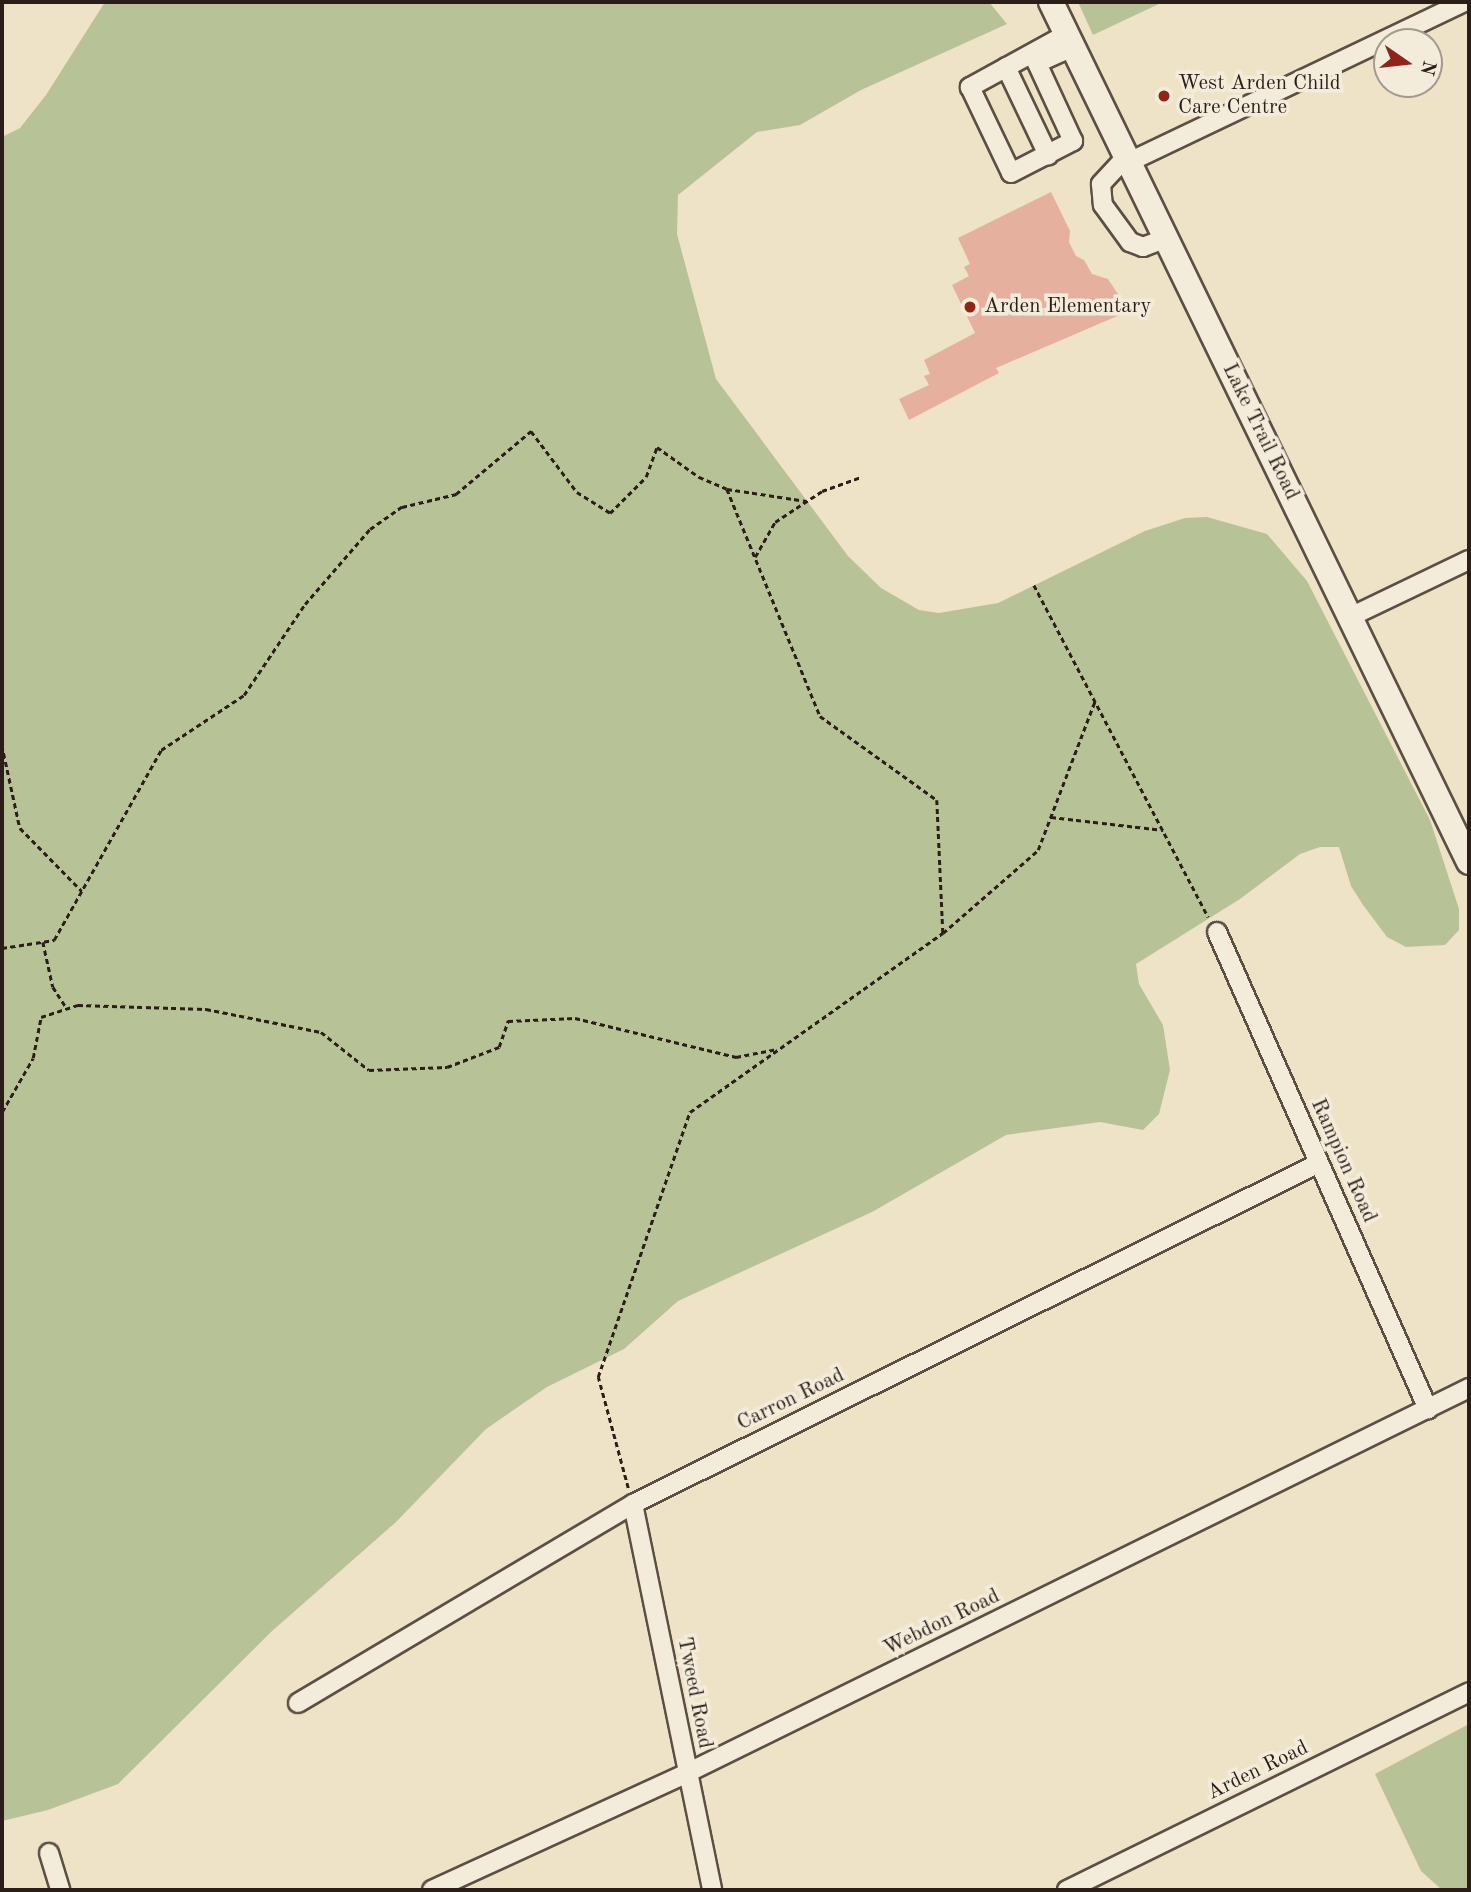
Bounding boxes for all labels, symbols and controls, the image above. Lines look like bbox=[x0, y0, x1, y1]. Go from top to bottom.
north arrow bbox=[1373, 28, 1443, 98]
text: N bbox=[1416, 58, 1438, 77]
place label: West Arden Child Care Centre bbox=[1178, 71, 1341, 121]
marker: West Arden Child Care Centre bbox=[1156, 88, 1172, 104]
place label: Arden Elementary bbox=[984, 294, 1151, 320]
marker: Arden Elementary bbox=[962, 299, 978, 315]
street label: Lake Trail Road bbox=[1216, 360, 1304, 504]
street label: Rampion Road bbox=[1304, 1095, 1382, 1227]
street label: Carron Road bbox=[733, 1363, 849, 1437]
street label: Webdon Road bbox=[880, 1584, 1004, 1662]
street label: Tweed Road bbox=[671, 1635, 717, 1751]
street label: Arden Road bbox=[1203, 1736, 1313, 1806]

